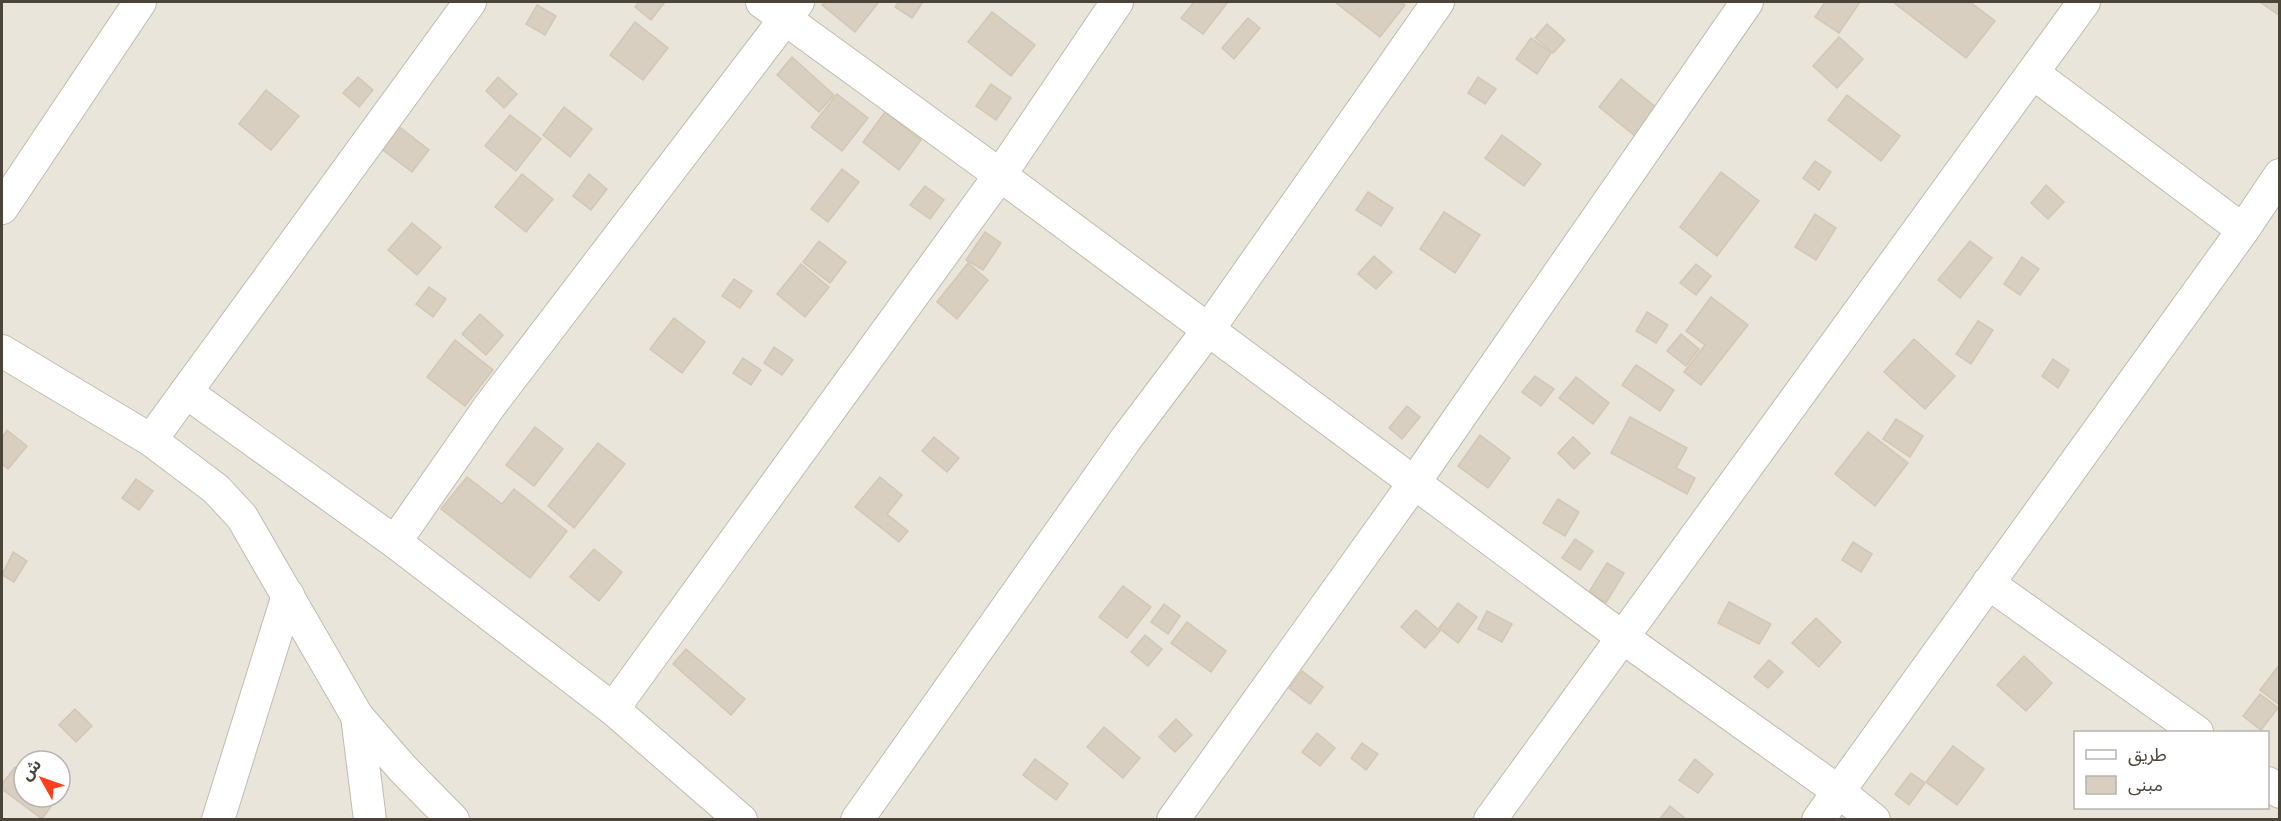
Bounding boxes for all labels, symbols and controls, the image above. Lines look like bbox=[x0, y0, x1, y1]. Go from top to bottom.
legend bbox=[2074, 731, 2269, 809]
text: طريق bbox=[2128, 744, 2167, 766]
north arrow bbox=[12, 749, 72, 809]
text: ش bbox=[17, 755, 45, 784]
text: مبنى bbox=[2128, 774, 2163, 796]

